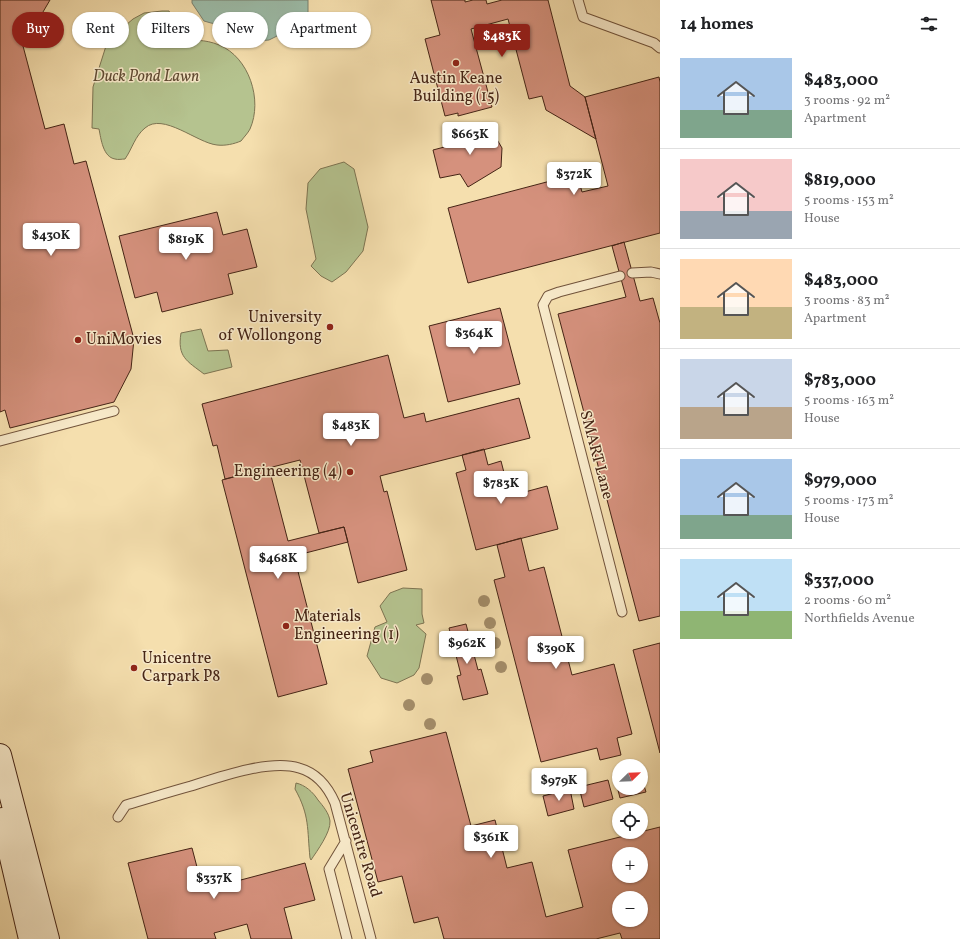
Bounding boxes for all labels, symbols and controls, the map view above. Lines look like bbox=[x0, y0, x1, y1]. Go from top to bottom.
chip: Buy bbox=[12, 12, 64, 48]
chip: Rent bbox=[72, 12, 129, 48]
chip: Filters bbox=[137, 12, 204, 48]
chip: New bbox=[212, 12, 268, 48]
chip: Apartment bbox=[276, 12, 371, 48]
text: 14 homes bbox=[680, 13, 754, 36]
icon: filters bbox=[918, 13, 940, 35]
pin: $483K bbox=[474, 24, 530, 58]
text: $483K bbox=[483, 28, 521, 46]
marker: Austin Keane Building (15) bbox=[451, 58, 461, 68]
park label: Duck Pond Lawn bbox=[93, 66, 199, 88]
place label: Austin Keane Building (15) bbox=[410, 68, 502, 108]
text: $483,000 bbox=[804, 69, 878, 92]
icon: home bbox=[712, 74, 760, 122]
text: 3 rooms · 92 m² bbox=[804, 92, 890, 110]
text: Apartment bbox=[804, 110, 867, 128]
pin: $663K bbox=[442, 122, 498, 156]
text: $663K bbox=[451, 126, 489, 144]
pin: $372K bbox=[546, 162, 602, 196]
text: $372K bbox=[556, 166, 592, 184]
text: $819,000 bbox=[804, 169, 876, 192]
icon: home bbox=[712, 175, 760, 223]
text: 5 rooms · 153 m² bbox=[804, 192, 894, 210]
text: House bbox=[804, 210, 840, 228]
pin: $430K bbox=[23, 223, 79, 257]
text: $430K bbox=[32, 227, 70, 245]
pin: $819K bbox=[158, 227, 214, 261]
text: $819K bbox=[168, 231, 204, 249]
text: $483,000 bbox=[804, 269, 878, 292]
icon: home bbox=[712, 275, 760, 323]
text: 3 rooms · 83 m² bbox=[804, 292, 890, 310]
place label: University of Wollongong bbox=[219, 307, 322, 347]
text: Apartment bbox=[804, 310, 867, 328]
pin: $364K bbox=[446, 321, 502, 355]
marker: University of Wollongong bbox=[325, 322, 335, 332]
text: $364K bbox=[455, 325, 493, 343]
place label: UniMovies bbox=[86, 329, 162, 351]
marker: UniMovies bbox=[73, 335, 83, 345]
text: $783,000 bbox=[804, 369, 876, 392]
icon: home bbox=[712, 375, 760, 423]
text: 5 rooms · 163 m² bbox=[804, 392, 894, 410]
street label: SMART Lane bbox=[574, 408, 618, 502]
text: House bbox=[804, 410, 840, 428]
pin: $483K bbox=[323, 413, 379, 447]
text: $483K bbox=[332, 417, 370, 435]
place label: Engineering (4) bbox=[234, 461, 342, 483]
marker: Engineering (4) bbox=[345, 467, 355, 477]
text: $979,000 bbox=[804, 469, 877, 492]
pin: $783K bbox=[473, 471, 529, 505]
text: $783K bbox=[483, 475, 519, 493]
icon: home bbox=[712, 475, 760, 523]
text: 5 rooms · 173 m² bbox=[804, 492, 894, 510]
text: House bbox=[804, 510, 840, 528]
pin: $468K bbox=[250, 546, 306, 580]
text: $468K bbox=[259, 550, 297, 568]
text: $337,000 bbox=[804, 569, 874, 592]
icon: home bbox=[712, 575, 760, 623]
text: 2 rooms · 60 m² bbox=[804, 592, 891, 610]
place label: Materials Engineering (1) bbox=[294, 606, 399, 646]
text: Northfields Avenue bbox=[804, 610, 915, 628]
marker: Materials Engineering (1) bbox=[281, 621, 291, 631]
pin: $962K bbox=[439, 631, 495, 665]
text: $962K bbox=[448, 635, 486, 653]
pin: $390K bbox=[528, 636, 584, 670]
text: $390K bbox=[537, 640, 575, 658]
place label: Unicentre Carpark P8 bbox=[142, 648, 220, 688]
marker: Unicentre Carpark P8 bbox=[129, 663, 139, 673]
north arrow bbox=[612, 759, 648, 795]
map controls bbox=[612, 759, 648, 927]
pin: $979K bbox=[531, 768, 587, 802]
text: $979K bbox=[541, 772, 577, 790]
street label: Unicentre Road bbox=[334, 790, 386, 900]
button: locate bbox=[612, 803, 648, 839]
pin: $361K bbox=[463, 825, 519, 859]
text: $361K bbox=[473, 829, 509, 847]
button: + bbox=[612, 847, 648, 883]
pin: $337K bbox=[186, 866, 242, 900]
text: $337K bbox=[196, 870, 232, 888]
button: − bbox=[612, 891, 648, 927]

